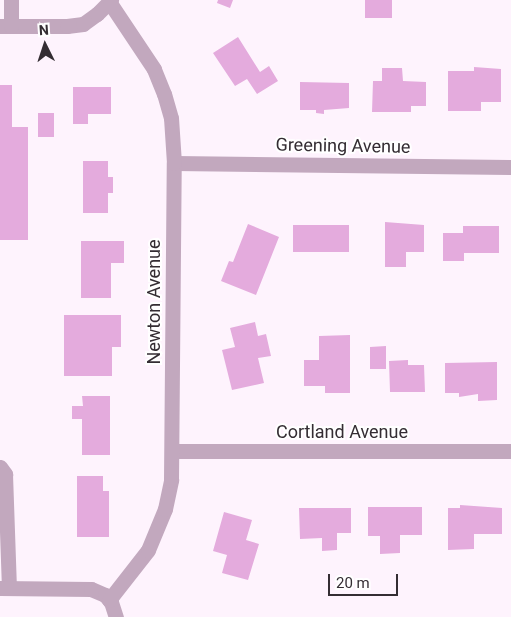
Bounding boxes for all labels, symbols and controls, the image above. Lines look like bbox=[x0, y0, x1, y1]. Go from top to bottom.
north arrow bbox=[20, 20, 70, 70]
text: N bbox=[38, 22, 49, 38]
street label: Greening Avenue bbox=[275, 134, 411, 158]
street label: Newton Avenue bbox=[143, 239, 165, 365]
street label: Cortland Avenue bbox=[276, 421, 408, 443]
scale bar bbox=[331, 564, 401, 596]
text: 20 m bbox=[336, 574, 370, 592]

